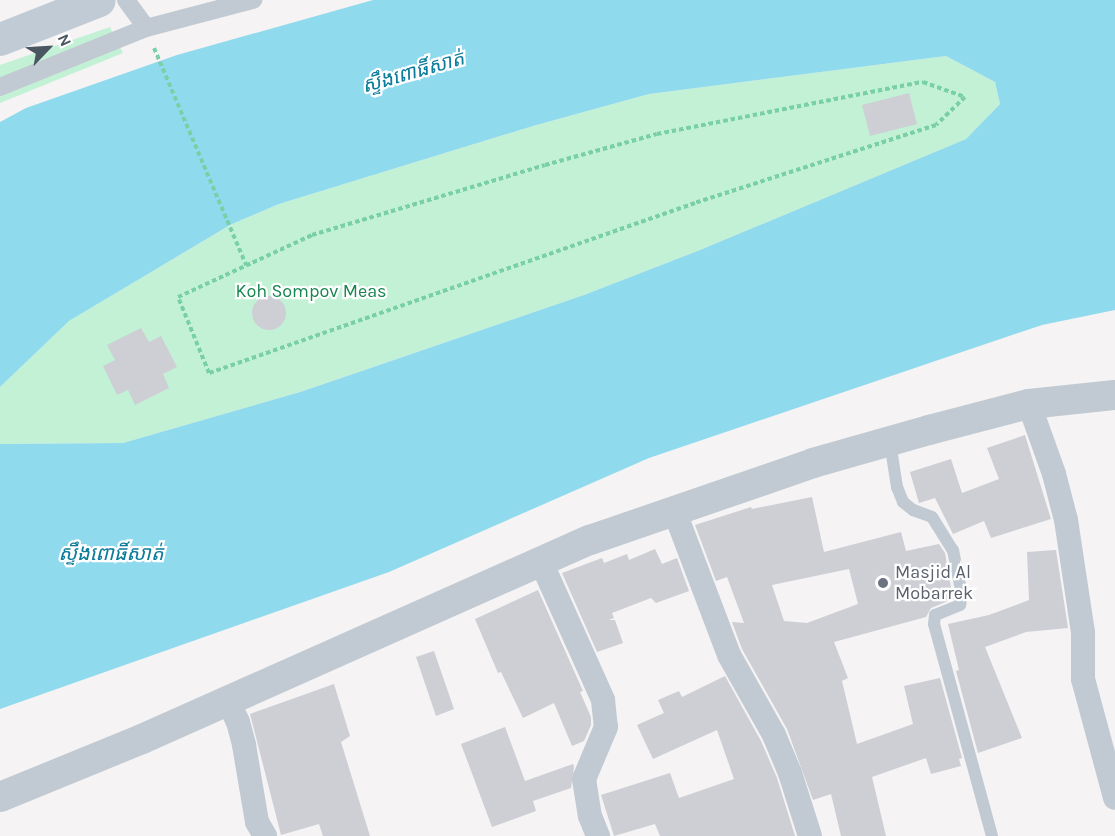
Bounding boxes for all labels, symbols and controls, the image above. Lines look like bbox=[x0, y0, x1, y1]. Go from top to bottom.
north arrow bbox=[18, 18, 78, 78]
text: N bbox=[54, 31, 76, 49]
water label: ស្ទឹងពោធិ៍សាត់ bbox=[359, 46, 467, 98]
park label: Koh Sompov Meas bbox=[235, 280, 387, 302]
water label: ស្ទឹងពោធិ៍សាត់ bbox=[58, 541, 164, 565]
place label: Masjid Al Mobarrek bbox=[895, 562, 973, 604]
marker: Masjid Al Mobarrek bbox=[876, 576, 890, 590]

